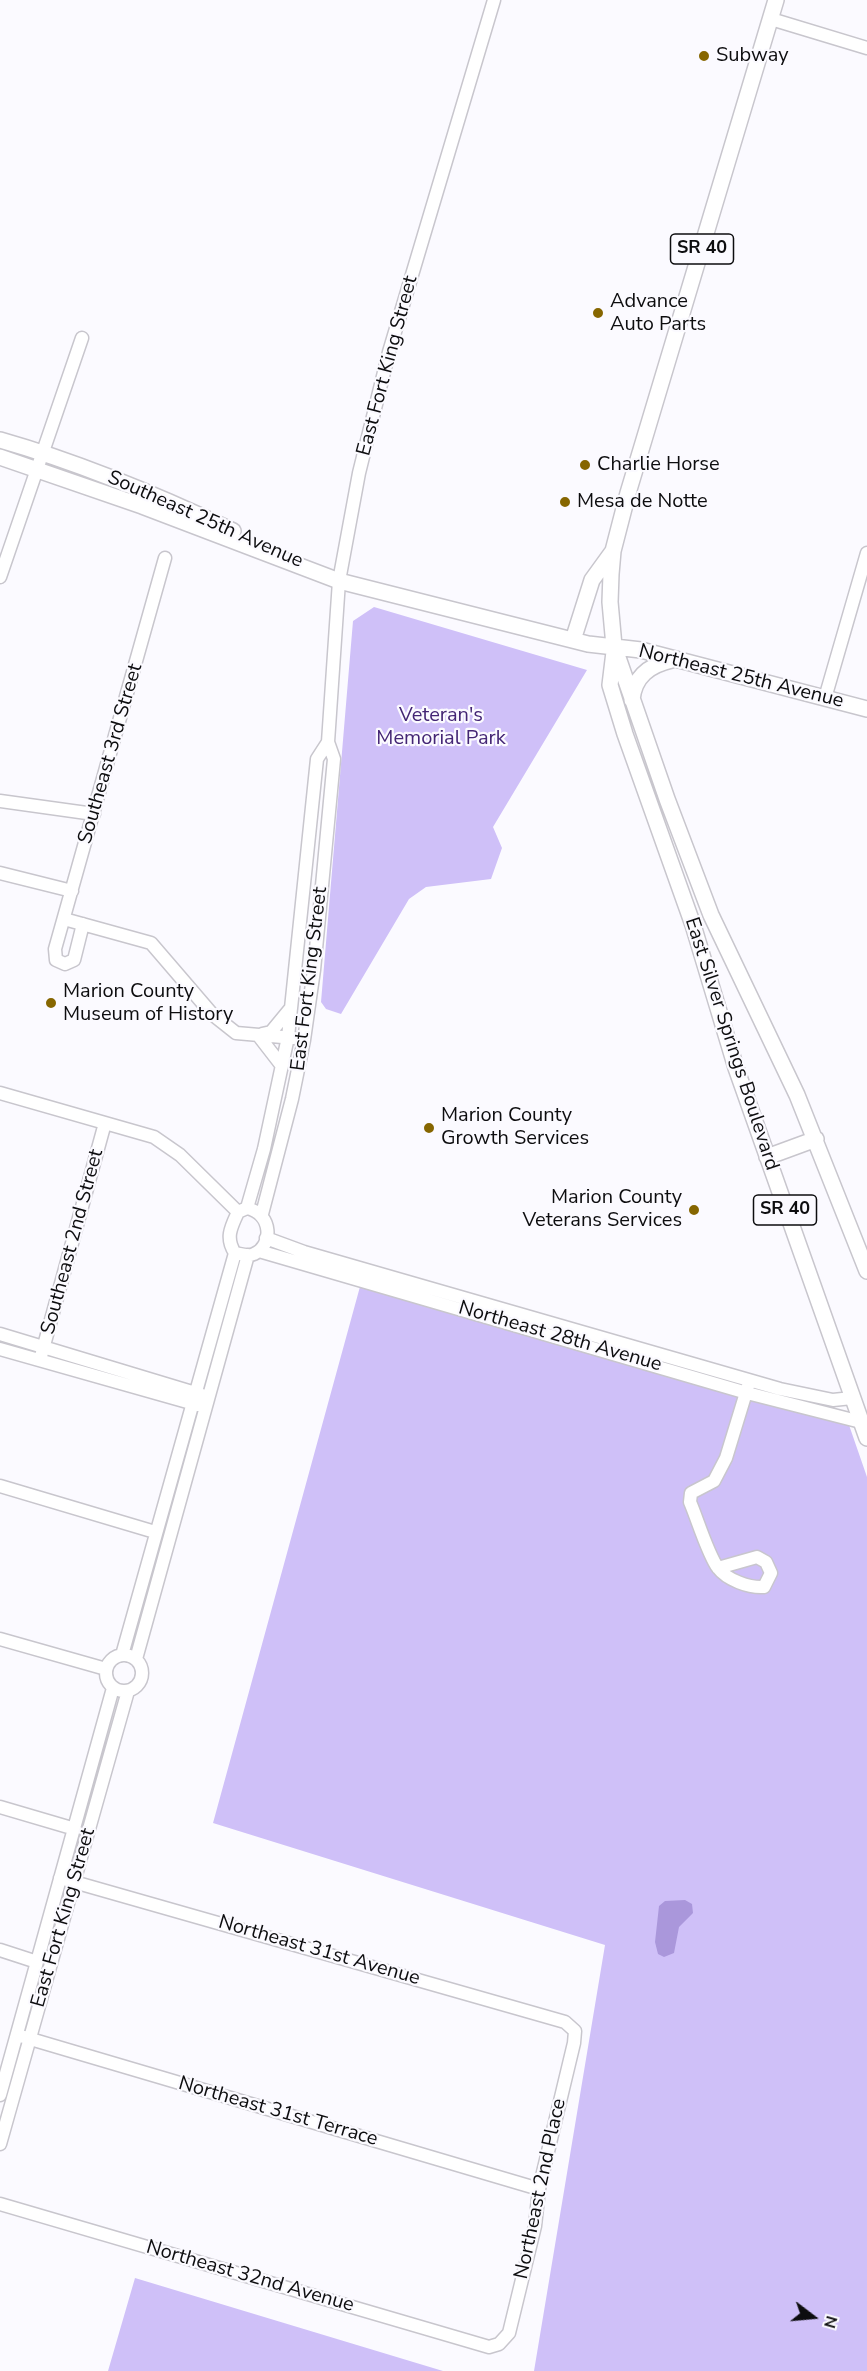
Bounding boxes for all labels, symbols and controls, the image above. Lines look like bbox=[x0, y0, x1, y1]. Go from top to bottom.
place label: Subway bbox=[716, 44, 788, 68]
marker: Subway bbox=[697, 49, 711, 63]
road number: SR 40 bbox=[670, 234, 734, 264]
street label: East Fort King Street bbox=[352, 273, 424, 459]
place label: Advance Auto Parts bbox=[610, 290, 706, 337]
marker: Advance Auto Parts bbox=[591, 306, 605, 320]
place label: Charlie Horse bbox=[597, 453, 720, 477]
marker: Charlie Horse bbox=[578, 458, 592, 472]
street label: Southeast 25th Avenue bbox=[104, 466, 306, 574]
place label: Mesa de Notte bbox=[577, 490, 708, 514]
marker: Mesa de Notte bbox=[558, 495, 572, 509]
street label: Northeast 25th Avenue bbox=[636, 640, 846, 714]
street label: Southeast 3rd Street bbox=[74, 661, 148, 847]
park label: Veteran's Memorial Park bbox=[376, 704, 506, 751]
street label: East Fort King Street bbox=[287, 886, 333, 1072]
street label: East Silver Springs Boulevard bbox=[679, 914, 783, 1174]
place label: Marion County Museum of History bbox=[63, 980, 233, 1027]
marker: Marion County Museum of History bbox=[44, 996, 58, 1010]
place label: Marion County Growth Services bbox=[441, 1104, 589, 1151]
marker: Marion County Growth Services bbox=[422, 1121, 436, 1135]
street label: Southeast 2nd Street bbox=[37, 1147, 109, 1337]
place label: Marion County Veterans Services bbox=[522, 1186, 682, 1233]
road number: SR 40 bbox=[754, 1195, 816, 1225]
marker: Marion County Veterans Services bbox=[687, 1203, 701, 1217]
street label: Northeast 28th Avenue bbox=[456, 1296, 664, 1378]
street label: East Fort King Street bbox=[27, 1826, 101, 2010]
street label: Northeast 31st Avenue bbox=[215, 1911, 423, 1991]
street label: Northeast 31st Terrace bbox=[176, 2072, 380, 2152]
street label: Northeast 2nd Place bbox=[510, 2097, 572, 2281]
street label: Northeast 32nd Avenue bbox=[143, 2236, 357, 2318]
north arrow bbox=[783, 2287, 843, 2347]
text: N bbox=[818, 2313, 843, 2331]

